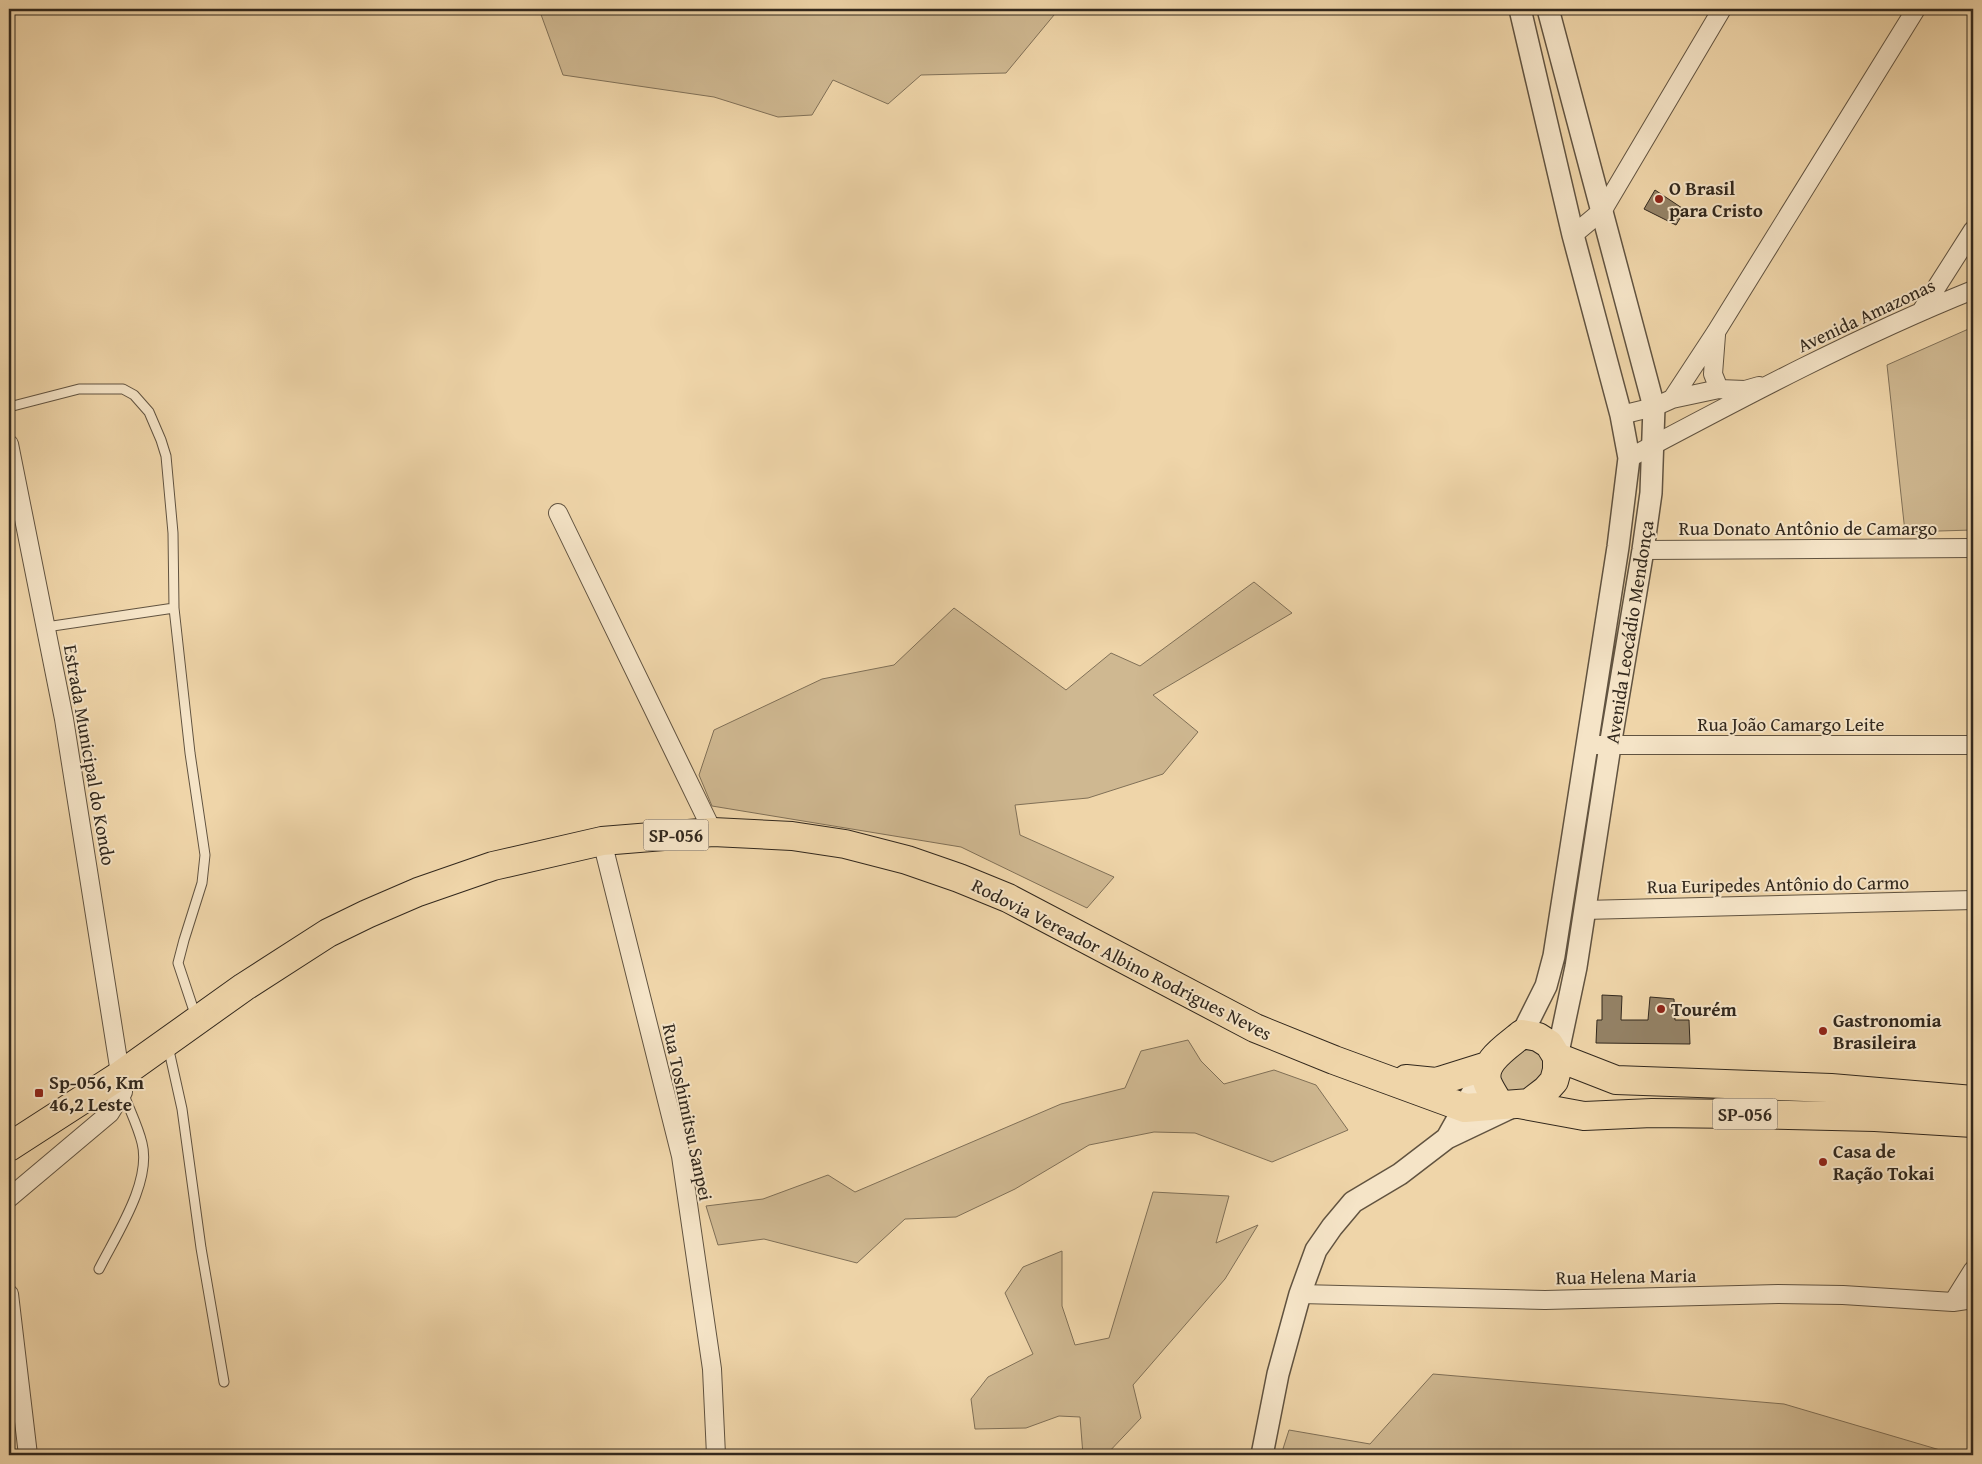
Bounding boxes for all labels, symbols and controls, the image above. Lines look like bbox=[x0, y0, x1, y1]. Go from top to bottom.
place label: O Brasil para Cristo bbox=[1669, 174, 1763, 224]
marker: O Brasil para Cristo bbox=[1653, 193, 1665, 205]
street label: Avenida Amazonas bbox=[1793, 271, 1939, 359]
street label: Rua Donato Antônio de Camargo bbox=[1679, 514, 1937, 542]
street label: Avenida Leocádio Mendonça bbox=[1598, 518, 1660, 746]
street label: Estrada Municipal do Kondo bbox=[57, 642, 123, 868]
street label: Rua João Camargo Leite bbox=[1697, 710, 1885, 738]
road number: SP-056 bbox=[644, 820, 708, 850]
street label: Rua Euripedes Antônio do Carmo bbox=[1647, 868, 1909, 900]
street label: Rodovia Vereador Albino Rodrigues Neves bbox=[967, 871, 1277, 1047]
place label: Tourém bbox=[1671, 995, 1738, 1023]
marker: Tourém bbox=[1655, 1003, 1667, 1015]
place label: Gastronomia Brasileira bbox=[1833, 1006, 1942, 1056]
street label: Rua Toshimitsu Sanpei bbox=[656, 1021, 720, 1203]
marker: Gastronomia Brasileira bbox=[1817, 1025, 1829, 1037]
place label: Sp-056, Km 46,2 Leste bbox=[49, 1068, 145, 1118]
marker: Sp-056, Km 46,2 Leste bbox=[33, 1087, 45, 1099]
road number: SP-056 bbox=[1712, 1098, 1778, 1130]
place label: Casa de Ração Tokai bbox=[1833, 1137, 1934, 1187]
marker: Casa de Ração Tokai bbox=[1817, 1156, 1829, 1168]
street label: Rua Helena Maria bbox=[1555, 1261, 1697, 1291]

